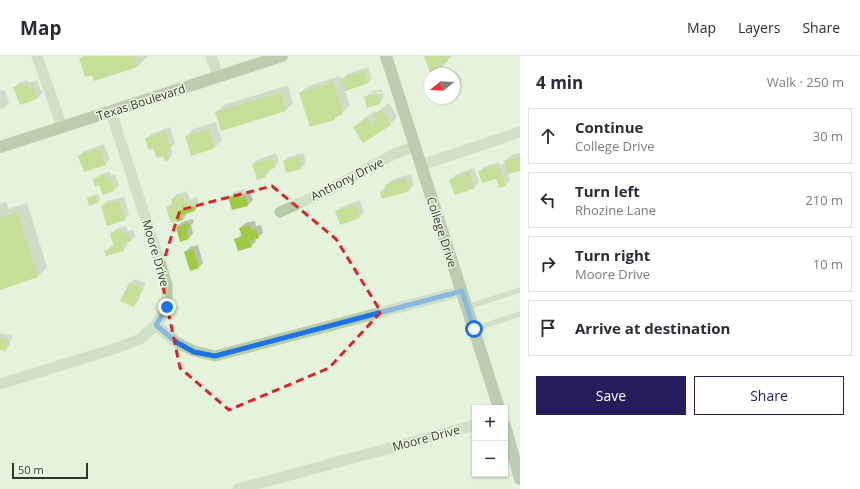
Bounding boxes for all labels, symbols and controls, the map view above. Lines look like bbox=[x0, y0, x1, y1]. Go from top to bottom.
text: Map bbox=[20, 15, 61, 41]
text: Map bbox=[687, 18, 716, 37]
text: Layers bbox=[738, 18, 780, 37]
text: Share bbox=[802, 18, 840, 37]
north arrow bbox=[424, 68, 460, 104]
text: 4 min bbox=[536, 71, 583, 94]
text: Walk · 250 m bbox=[767, 73, 844, 91]
street label: Texas Boulevard bbox=[95, 80, 187, 124]
text: Continue bbox=[575, 117, 643, 137]
icon: ahead bbox=[537, 125, 559, 147]
text: 30 m bbox=[813, 127, 843, 145]
text: College Drive bbox=[575, 137, 654, 155]
street label: Anthony Drive bbox=[308, 153, 387, 205]
text: Turn left bbox=[575, 181, 640, 201]
icon: left bbox=[537, 189, 559, 211]
text: 210 m bbox=[805, 191, 843, 209]
street label: College Drive bbox=[423, 195, 461, 270]
text: Rhozine Lane bbox=[575, 201, 656, 219]
street label: Moore Drive bbox=[138, 217, 174, 289]
text: Turn right bbox=[575, 245, 650, 265]
icon: right bbox=[537, 253, 559, 275]
text: 10 m bbox=[813, 255, 843, 273]
text: Moore Drive bbox=[575, 265, 650, 283]
route end bbox=[158, 298, 176, 316]
icon: arrive bbox=[537, 317, 559, 339]
text: Arrive at destination bbox=[575, 318, 730, 338]
route start bbox=[465, 320, 483, 338]
button: Save bbox=[536, 376, 686, 415]
button: Share bbox=[694, 376, 844, 415]
map controls bbox=[472, 405, 508, 477]
button: + bbox=[472, 405, 508, 441]
street label: Moore Drive bbox=[390, 421, 462, 455]
button: − bbox=[472, 441, 508, 477]
scale bar bbox=[12, 461, 88, 480]
text: 50 m bbox=[18, 462, 44, 477]

